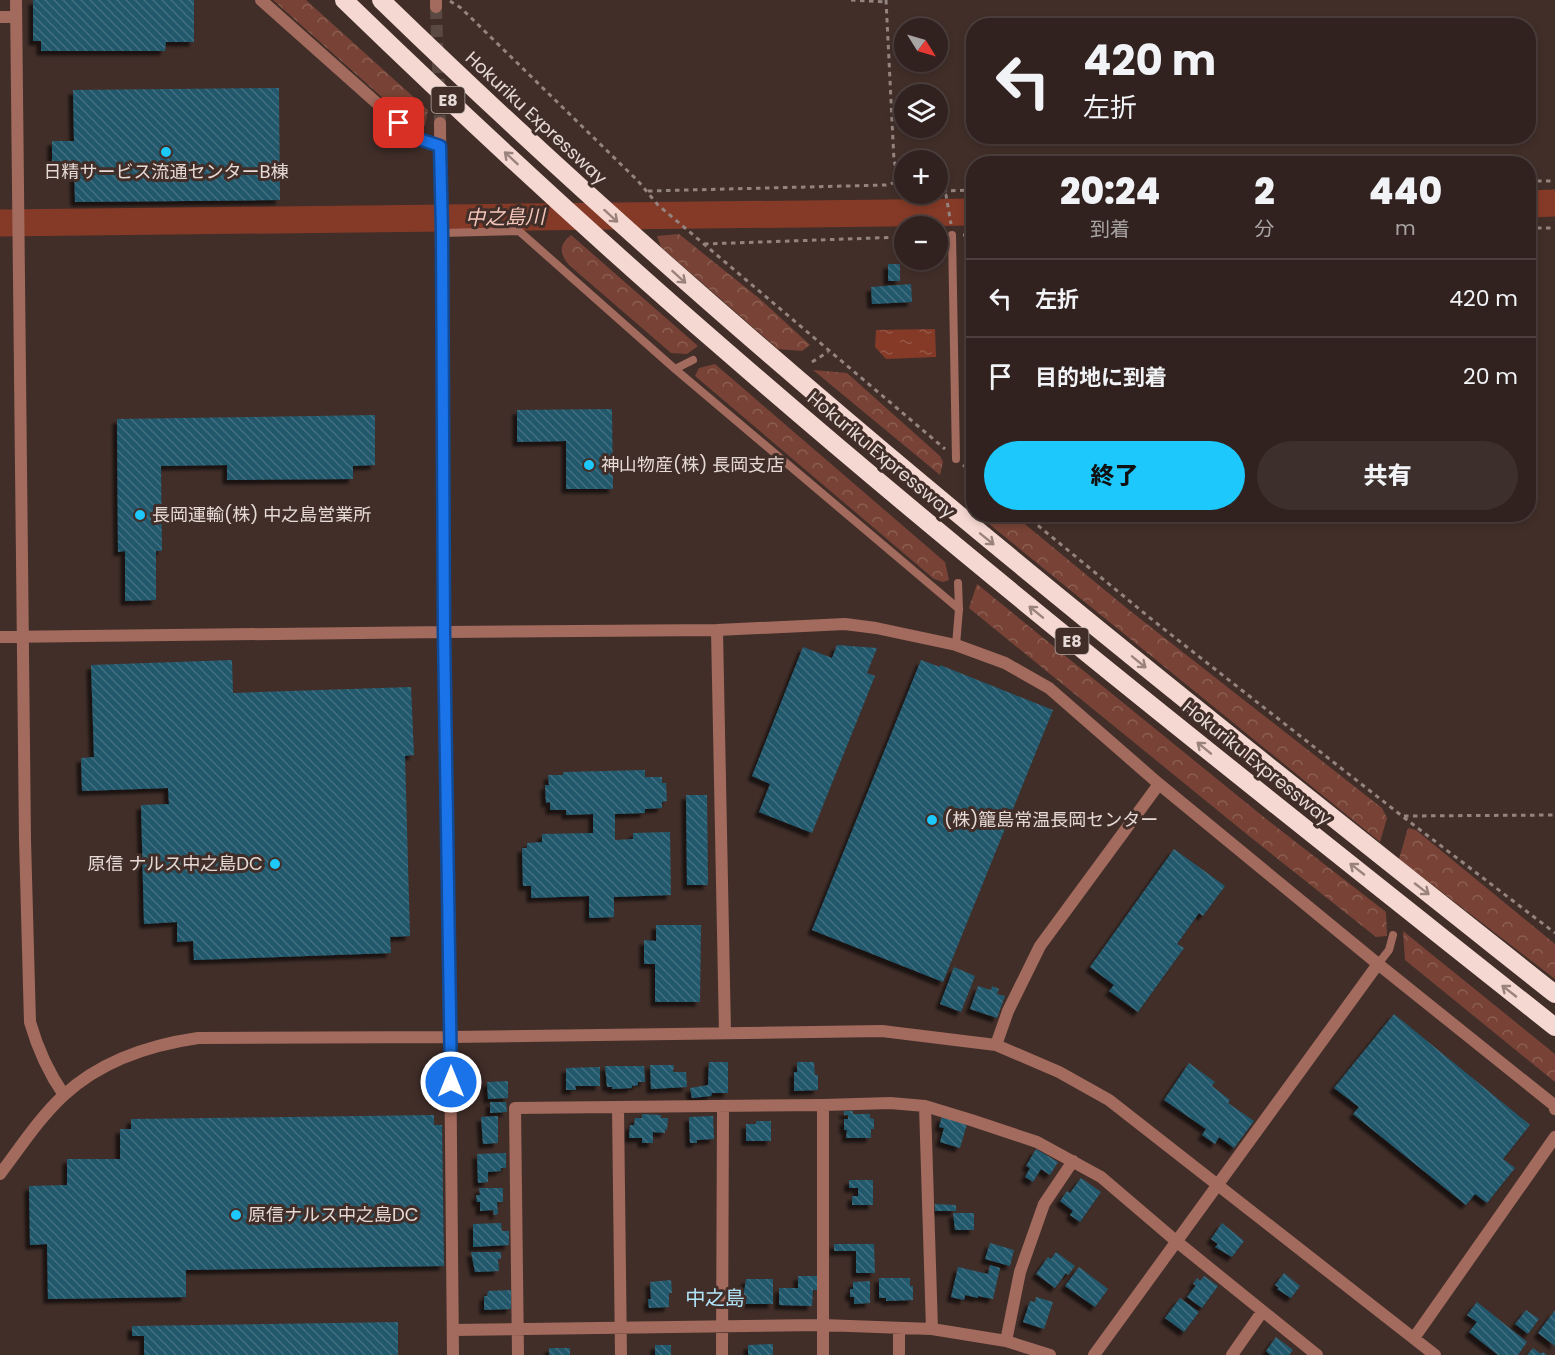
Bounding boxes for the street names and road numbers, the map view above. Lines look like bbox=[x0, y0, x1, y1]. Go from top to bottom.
street label: Hokuriku Expressway bbox=[460, 45, 613, 190]
road number: E8 bbox=[432, 87, 464, 113]
street label: Hokuriku Expressway bbox=[802, 385, 960, 524]
road number: E8 bbox=[1056, 628, 1088, 654]
street label: Hokuriku Expressway bbox=[1177, 695, 1337, 831]

